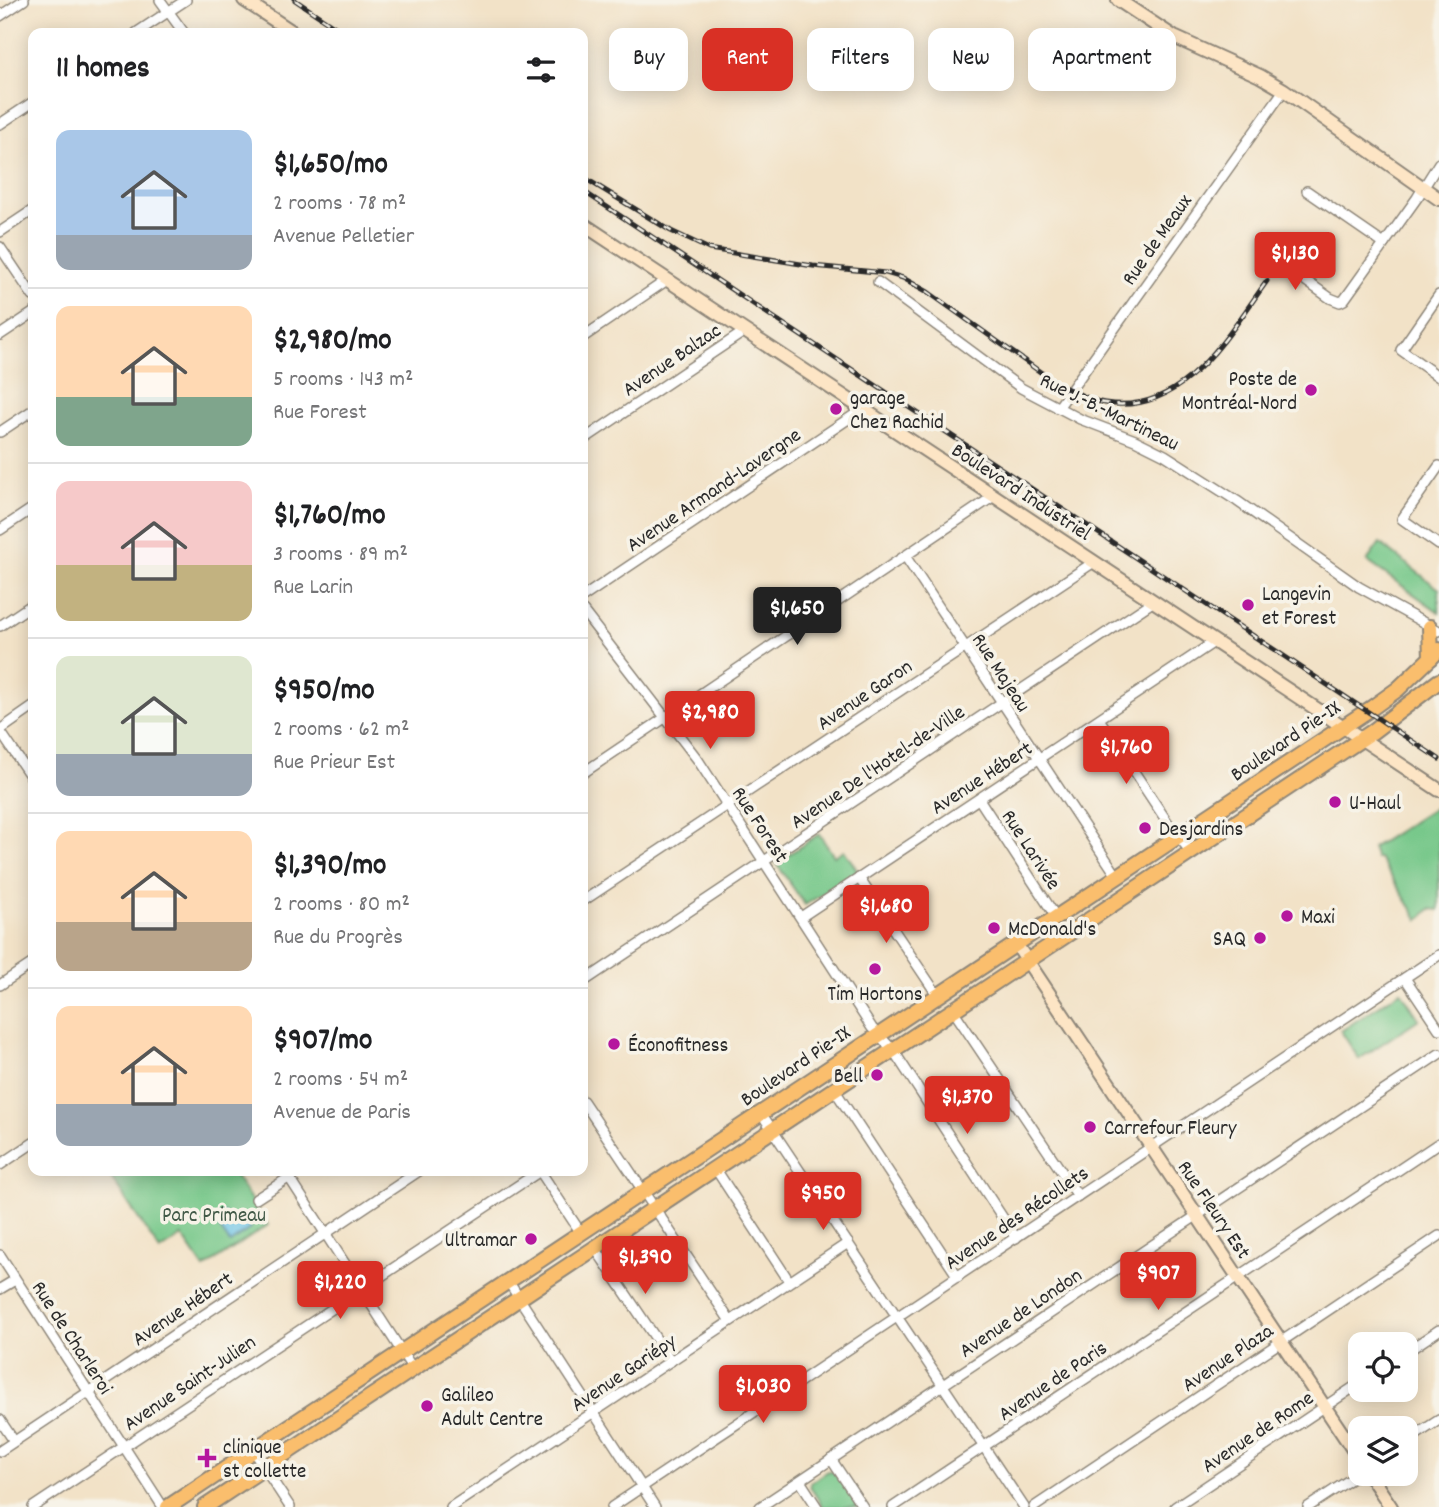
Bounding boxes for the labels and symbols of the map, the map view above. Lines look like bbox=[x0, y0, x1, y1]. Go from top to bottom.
street label: Rue de Meaux bbox=[1116, 189, 1201, 293]
pin: $1,130 bbox=[1238, 232, 1352, 292]
street label: Avenue Balzac bbox=[617, 317, 728, 406]
place label: Poste de Montréal-Nord bbox=[1182, 366, 1297, 420]
street label: Rue J.-B.-Martineau bbox=[1034, 367, 1183, 460]
marker: Poste de Montréal-Nord bbox=[1303, 382, 1319, 398]
place label: garage Chez Rachid bbox=[850, 385, 944, 439]
marker: garage Chez Rachid bbox=[828, 401, 844, 417]
street label: Avenue Armand-Lavergne bbox=[621, 422, 808, 561]
street label: Boulevard Industriel bbox=[945, 437, 1096, 550]
place label: Langevin et Forest bbox=[1262, 581, 1336, 635]
pin: $1,650 bbox=[740, 588, 854, 647]
marker: Langevin et Forest bbox=[1240, 597, 1256, 613]
street label: Rue Majeau bbox=[963, 628, 1036, 719]
street label: Avenue Garon bbox=[812, 653, 919, 740]
pin: $2,980 bbox=[653, 692, 767, 751]
street label: Boulevard Pie-IX bbox=[1225, 694, 1348, 791]
street label: Avenue De l'Hotel-de-Ville bbox=[785, 699, 972, 838]
pin: $1,760 bbox=[1069, 726, 1183, 786]
street label: Avenue Hébert bbox=[926, 735, 1040, 824]
street label: Rue Forest bbox=[723, 782, 795, 870]
place label: U-Haul bbox=[1349, 790, 1401, 820]
marker: U-Haul bbox=[1327, 794, 1343, 810]
street label: Rue Larivée bbox=[992, 805, 1067, 897]
place label: Desjardins bbox=[1159, 816, 1243, 846]
marker: Desjardins bbox=[1137, 820, 1153, 836]
pin: $1,680 bbox=[829, 886, 943, 945]
place label: Maxi bbox=[1301, 904, 1335, 934]
marker: Maxi bbox=[1279, 908, 1295, 924]
place label: McDonald's bbox=[1008, 916, 1096, 946]
marker: McDonald's bbox=[986, 920, 1002, 936]
place label: SAQ bbox=[1213, 926, 1246, 956]
marker: SAQ bbox=[1252, 930, 1268, 946]
marker: Tim Hortons bbox=[867, 961, 883, 977]
place label: Tim Hortons bbox=[827, 981, 923, 1011]
street label: Boulevard Pie-IX bbox=[735, 1019, 858, 1116]
place label: Éconofitness bbox=[628, 1032, 728, 1062]
marker: Éconofitness bbox=[606, 1036, 622, 1052]
place label: Bell bbox=[834, 1063, 863, 1093]
marker: Bell bbox=[869, 1067, 885, 1083]
pin: $1,370 bbox=[910, 1076, 1024, 1136]
place label: Carrefour Fleury bbox=[1104, 1115, 1237, 1145]
marker: Carrefour Fleury bbox=[1082, 1119, 1098, 1135]
street label: Rue Fleury Est bbox=[1168, 1155, 1257, 1266]
street label: Avenue des Récollets bbox=[940, 1160, 1096, 1279]
pin: $950 bbox=[782, 1172, 864, 1232]
park label: Parc Primeau bbox=[162, 1202, 266, 1232]
place label: Ultramar bbox=[444, 1227, 517, 1257]
marker: Ultramar bbox=[523, 1231, 539, 1247]
pin: $1,390 bbox=[588, 1236, 702, 1296]
pin: $907 bbox=[1117, 1252, 1199, 1312]
pin: $1,220 bbox=[283, 1262, 397, 1321]
street label: Avenue de London bbox=[954, 1262, 1089, 1367]
street label: Avenue Hébert bbox=[127, 1265, 240, 1355]
street label: Rue de Charleroi bbox=[22, 1276, 119, 1401]
street label: Avenue Plaza bbox=[1177, 1317, 1281, 1401]
street label: Avenue Gariépy bbox=[566, 1328, 684, 1421]
street label: Avenue Saint-Julien bbox=[118, 1329, 263, 1440]
street label: Avenue de Paris bbox=[993, 1335, 1114, 1430]
pin: $1,030 bbox=[706, 1366, 820, 1425]
place label: Galileo Adult Centre bbox=[441, 1382, 543, 1436]
street label: Avenue de Rome bbox=[1197, 1385, 1321, 1482]
marker: Galileo Adult Centre bbox=[419, 1398, 435, 1414]
place label: clinique st collette bbox=[223, 1434, 306, 1488]
marker: clinique st collette bbox=[197, 1448, 217, 1468]

